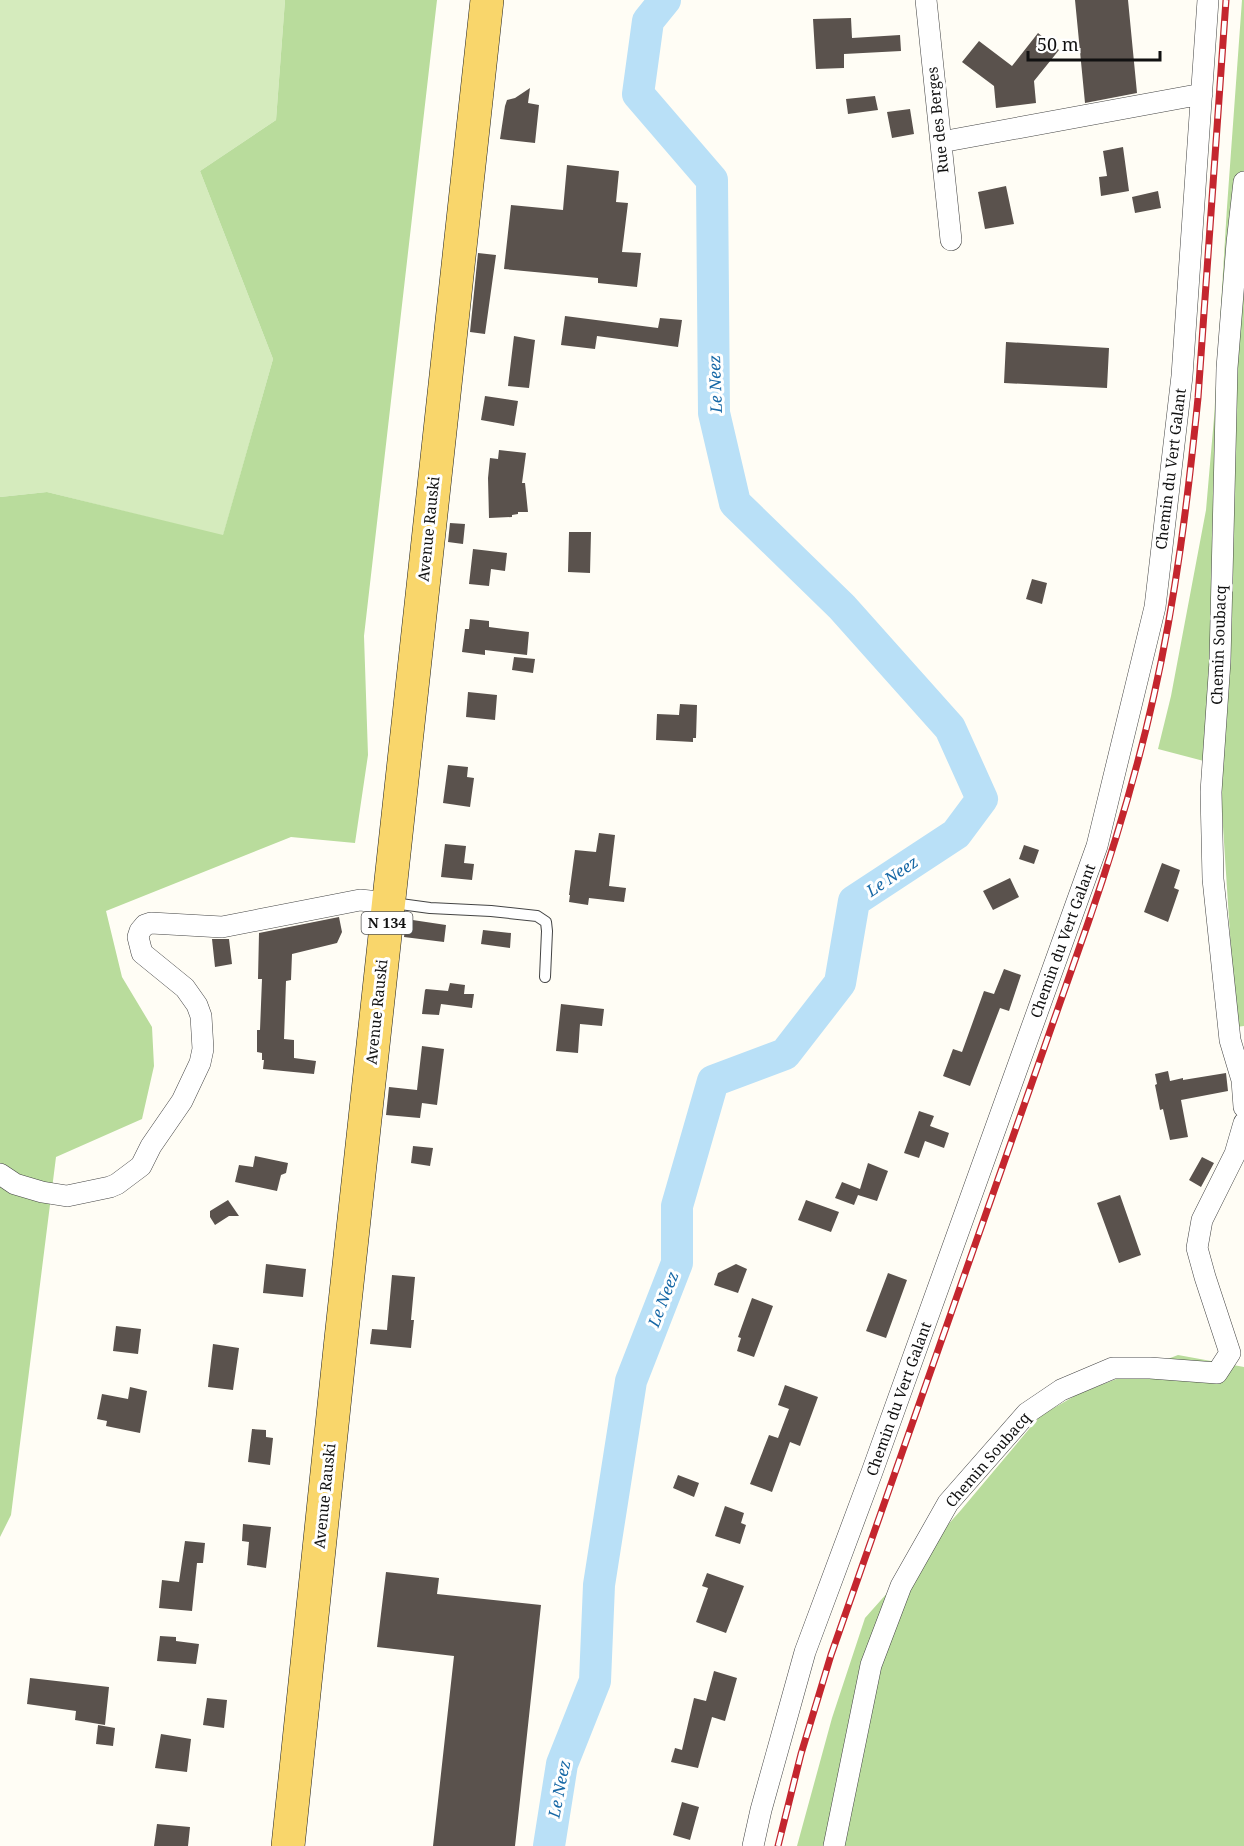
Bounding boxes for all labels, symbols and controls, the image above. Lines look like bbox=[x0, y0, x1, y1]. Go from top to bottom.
scale bar bbox=[1028, 24, 1160, 62]
text: 50 m bbox=[1037, 32, 1079, 56]
street label: Rue des Berges bbox=[921, 66, 953, 174]
water label: Le Neez bbox=[703, 355, 727, 414]
street label: Chemin du Vert Galant bbox=[1150, 387, 1190, 551]
street label: Avenue Rauski bbox=[413, 475, 443, 582]
street label: Chemin Soubacq bbox=[1206, 585, 1230, 705]
water label: Le Neez bbox=[861, 851, 922, 902]
street label: Chemin du Vert Galant bbox=[1025, 861, 1099, 1021]
road number: N 134 bbox=[362, 912, 412, 934]
street label: Avenue Rauski bbox=[361, 958, 391, 1065]
water label: Le Neez bbox=[642, 1268, 684, 1331]
street label: Chemin du Vert Galant bbox=[861, 1319, 935, 1479]
street label: Chemin Soubacq bbox=[940, 1408, 1034, 1511]
street label: Avenue Rauski bbox=[309, 1442, 339, 1549]
water label: Le Neez bbox=[542, 1758, 575, 1821]

